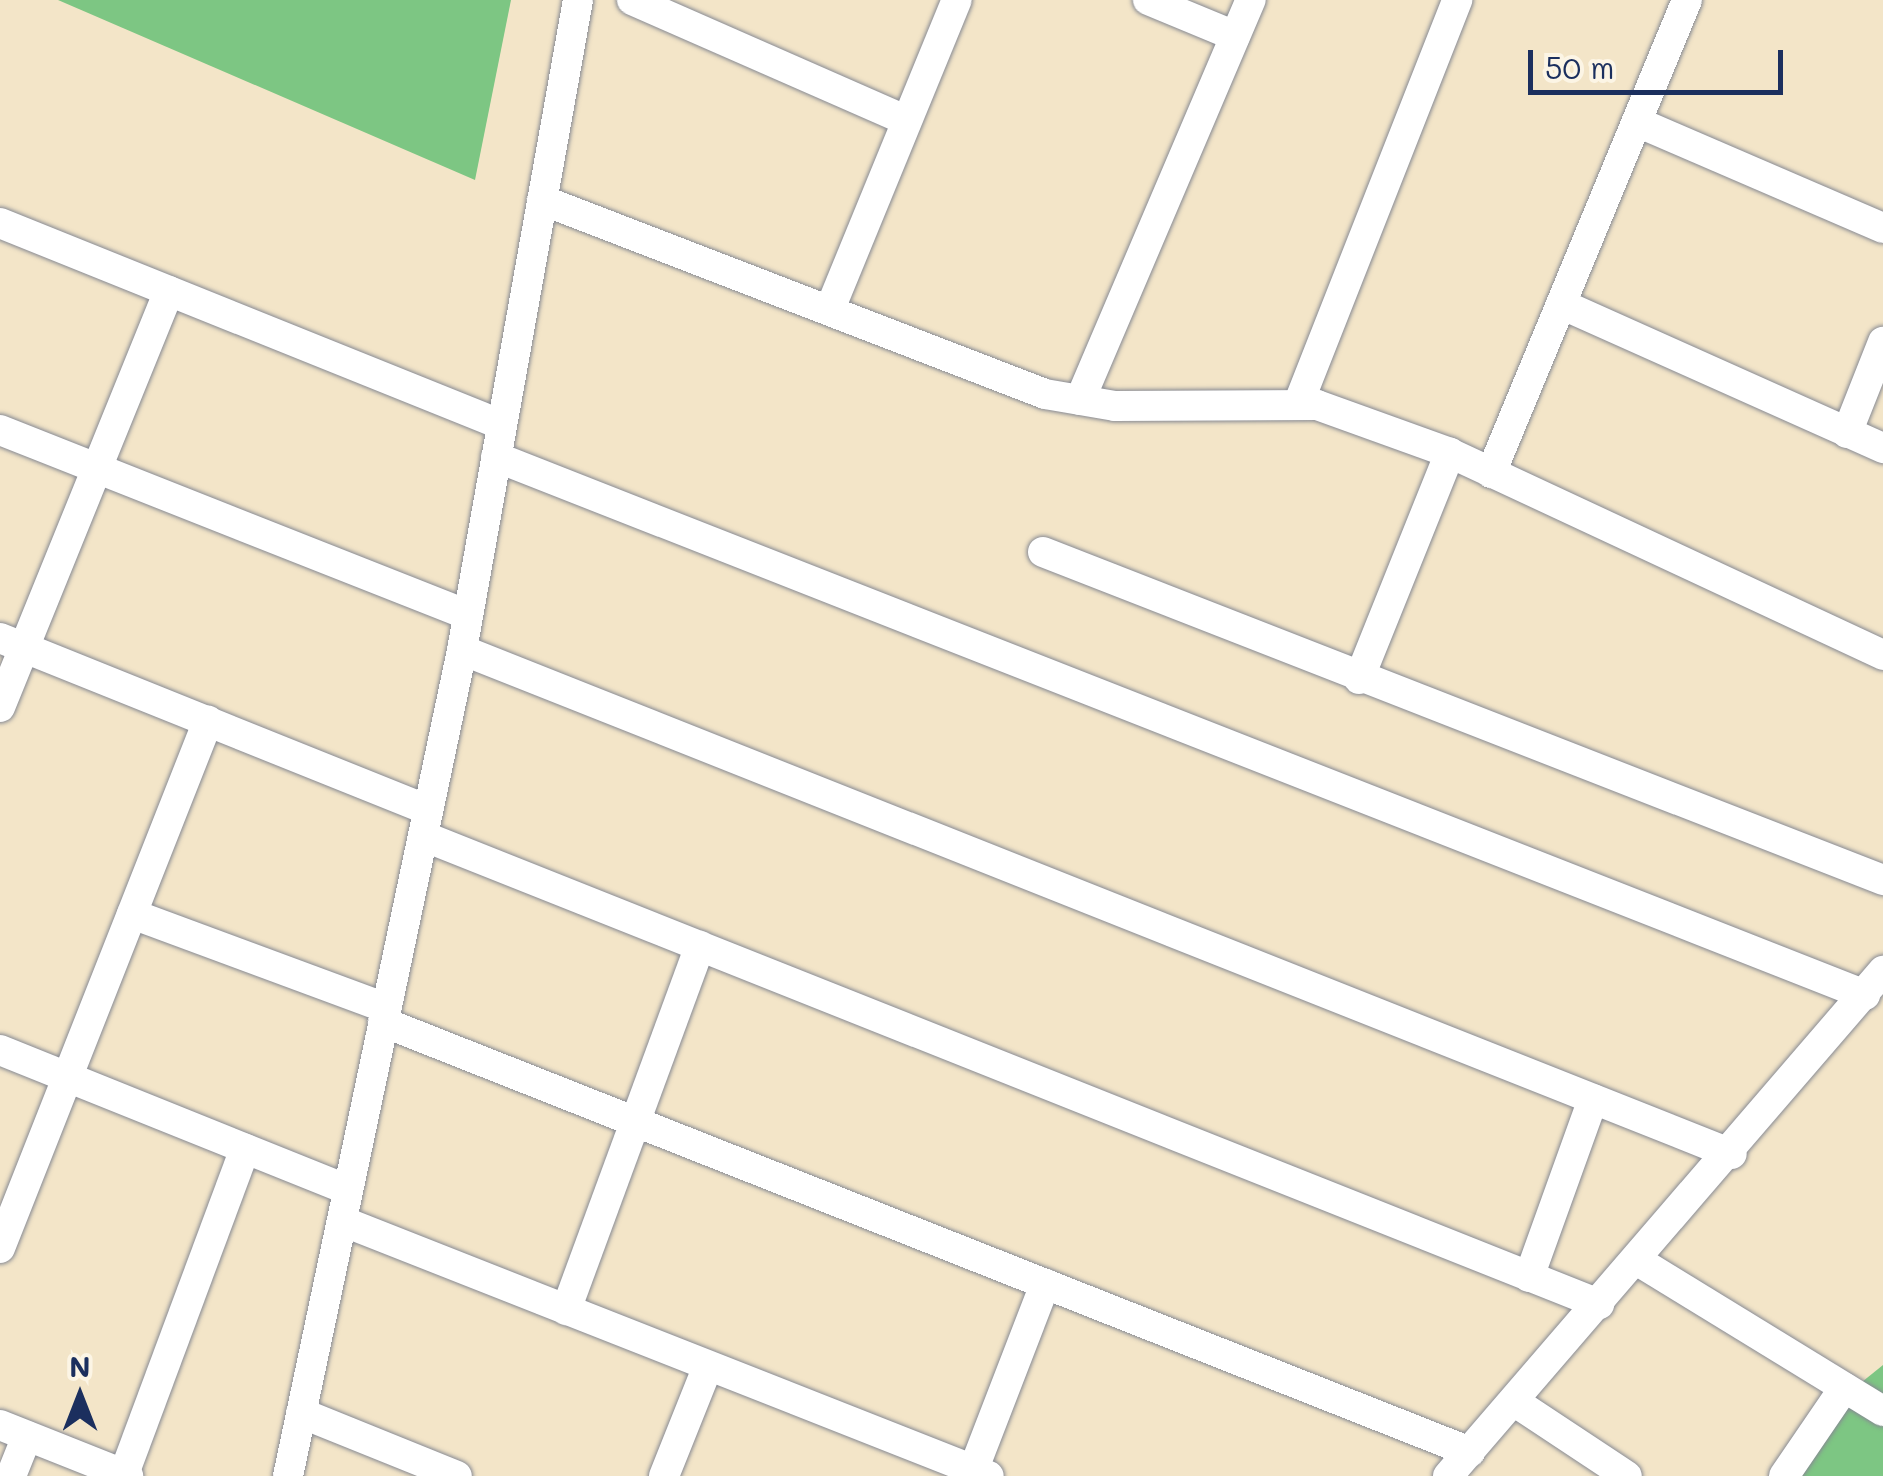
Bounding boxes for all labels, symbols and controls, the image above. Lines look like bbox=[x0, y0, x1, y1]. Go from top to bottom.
scale bar bbox=[1533, 30, 1788, 92]
text: 50 m bbox=[1545, 47, 1615, 87]
north arrow bbox=[30, 1346, 130, 1446]
text: N bbox=[69, 1348, 91, 1384]

